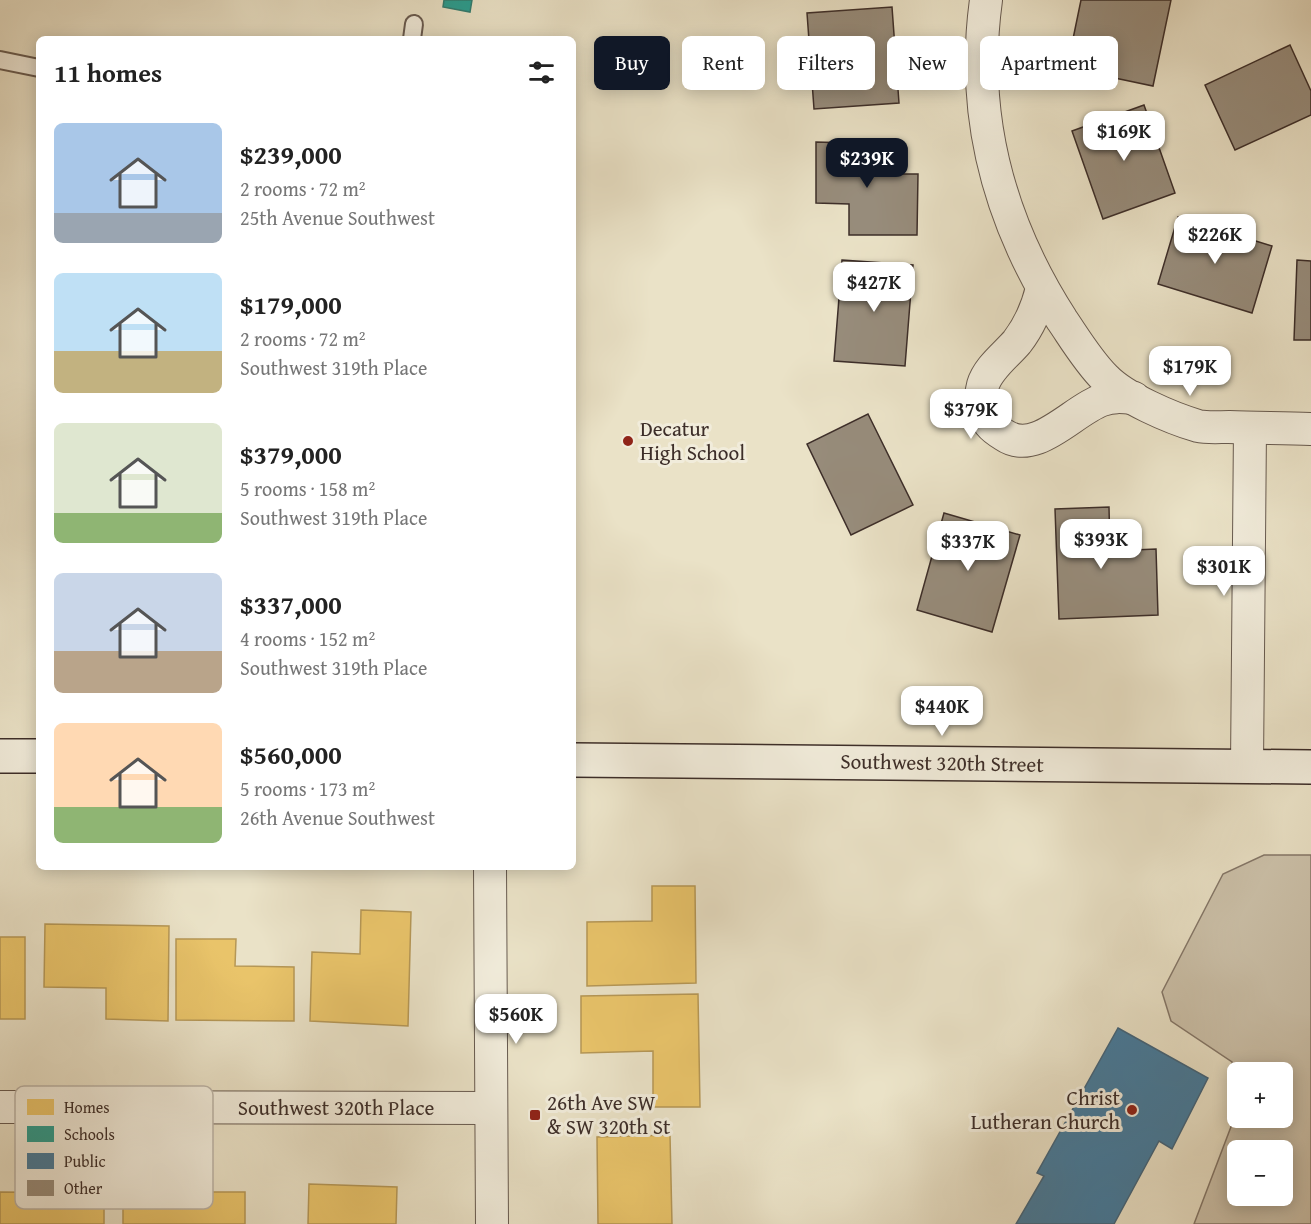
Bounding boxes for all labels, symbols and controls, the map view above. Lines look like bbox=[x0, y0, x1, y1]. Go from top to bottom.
chip: Buy bbox=[594, 36, 670, 90]
chip: Rent bbox=[682, 36, 765, 90]
chip: Filters bbox=[777, 36, 875, 90]
chip: New bbox=[887, 36, 968, 90]
chip: Apartment bbox=[980, 36, 1118, 90]
text: 11 homes bbox=[54, 53, 162, 92]
icon: filters bbox=[525, 56, 558, 89]
pin: $169K bbox=[1082, 111, 1166, 162]
text: $169K bbox=[1097, 116, 1151, 145]
text: $239,000 bbox=[240, 135, 342, 174]
pin: $239K bbox=[825, 138, 909, 189]
text: $239K bbox=[840, 143, 894, 172]
icon: home bbox=[102, 147, 174, 219]
text: 2 rooms · 72 m² bbox=[240, 174, 366, 203]
text: 25th Avenue Southwest bbox=[240, 203, 435, 232]
pin: $226K bbox=[1173, 214, 1257, 265]
text: $226K bbox=[1188, 219, 1242, 248]
pin: $427K bbox=[832, 262, 916, 313]
text: $427K bbox=[847, 267, 901, 296]
text: $179,000 bbox=[240, 285, 342, 324]
icon: home bbox=[102, 297, 174, 369]
text: 2 rooms · 72 m² bbox=[240, 324, 366, 353]
pin: $179K bbox=[1148, 346, 1232, 397]
text: $179K bbox=[1163, 351, 1217, 380]
text: Southwest 319th Place bbox=[240, 353, 427, 382]
pin: $379K bbox=[929, 389, 1013, 440]
text: $379K bbox=[944, 394, 998, 423]
place label: Decatur High School bbox=[640, 413, 745, 468]
marker: Decatur High School bbox=[621, 434, 635, 448]
text: $379,000 bbox=[240, 435, 342, 474]
icon: home bbox=[102, 447, 174, 519]
text: 5 rooms · 158 m² bbox=[240, 474, 375, 503]
text: Southwest 319th Place bbox=[240, 503, 427, 532]
pin: $393K bbox=[1059, 519, 1143, 570]
pin: $337K bbox=[926, 521, 1010, 572]
text: $393K bbox=[1074, 524, 1128, 553]
text: $337K bbox=[941, 526, 995, 555]
pin: $301K bbox=[1182, 546, 1266, 597]
text: $301K bbox=[1197, 551, 1251, 580]
text: $337,000 bbox=[240, 585, 342, 624]
icon: home bbox=[102, 597, 174, 669]
text: 4 rooms · 152 m² bbox=[240, 624, 375, 653]
text: Southwest 319th Place bbox=[240, 653, 427, 682]
pin: $440K bbox=[900, 686, 984, 737]
text: $440K bbox=[915, 691, 969, 720]
text: $560,000 bbox=[240, 735, 342, 774]
street label: Southwest 320th Street bbox=[840, 745, 1045, 780]
icon: home bbox=[102, 747, 174, 819]
text: 5 rooms · 173 m² bbox=[240, 774, 375, 803]
text: 26th Avenue Southwest bbox=[240, 803, 435, 832]
pin: $560K bbox=[474, 994, 558, 1045]
text: $560K bbox=[489, 999, 543, 1028]
map controls bbox=[1227, 1062, 1293, 1206]
button: + bbox=[1227, 1062, 1293, 1128]
place label: Christ Lutheran Church bbox=[971, 1082, 1121, 1137]
legend bbox=[15, 1086, 213, 1209]
place label: 26th Ave SW & SW 320th St bbox=[547, 1087, 671, 1142]
street label: Southwest 320th Place bbox=[238, 1092, 434, 1123]
text: Homes bbox=[64, 1095, 110, 1119]
marker: Christ Lutheran Church bbox=[1125, 1103, 1139, 1117]
marker: 26th Ave SW & SW 320th St bbox=[528, 1108, 542, 1122]
text: Schools bbox=[64, 1122, 115, 1146]
button: − bbox=[1227, 1140, 1293, 1206]
text: Public bbox=[64, 1149, 106, 1173]
text: Other bbox=[64, 1176, 103, 1200]

